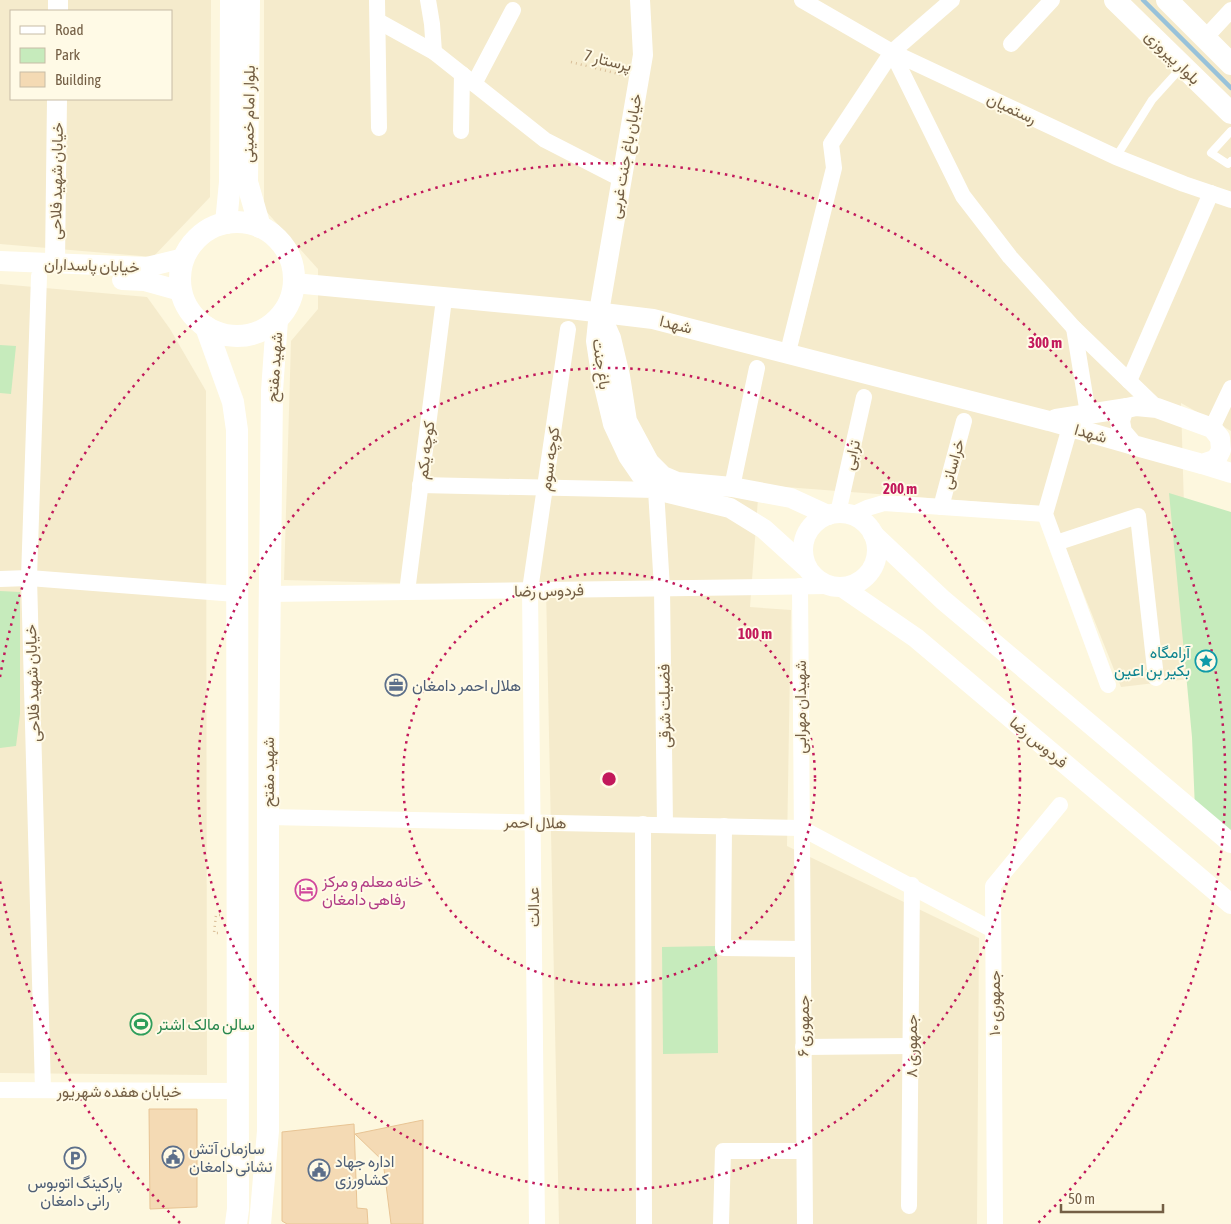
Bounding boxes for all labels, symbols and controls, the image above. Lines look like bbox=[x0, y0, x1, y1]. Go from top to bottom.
legend bbox=[10, 10, 172, 100]
text: Road bbox=[55, 21, 84, 38]
street label: بلوار پیروزی bbox=[1139, 26, 1204, 90]
street label: پرستار 7 bbox=[582, 45, 634, 78]
text: Park bbox=[55, 46, 80, 63]
street label: بلوار امام خمینی bbox=[238, 65, 260, 163]
text: Building bbox=[55, 71, 101, 88]
street label: رستمیان bbox=[984, 89, 1040, 129]
street label: خیابان باغ جنت غربی bbox=[605, 92, 648, 221]
street label: خیابان شهید فلاحی bbox=[46, 122, 68, 240]
street label: خیابان پاسداران bbox=[44, 254, 140, 279]
street label: شهدا bbox=[657, 311, 694, 339]
street label: شهید مفتح bbox=[263, 331, 288, 403]
text: 300 m bbox=[1028, 334, 1062, 351]
street label: باغ جنت bbox=[587, 337, 614, 391]
street label: کوچه یکم bbox=[412, 420, 440, 481]
street label: شهدا bbox=[1072, 420, 1109, 448]
street label: کوچه سوم bbox=[536, 426, 565, 493]
street label: خراسانی bbox=[937, 437, 969, 492]
street label: ترابی bbox=[839, 438, 865, 472]
text: 200 m bbox=[883, 480, 917, 497]
street label: فردوس رضا bbox=[514, 580, 584, 602]
street label: خیابان شهید فلاحی bbox=[21, 623, 45, 742]
text: 100 m bbox=[738, 625, 772, 642]
place label: آرامگاه بکیر بن اعین bbox=[1114, 643, 1191, 681]
place icon: آرامگاه بکیر بن اعین bbox=[1194, 649, 1218, 673]
street label: شهیدان مهرابی bbox=[791, 660, 811, 754]
street label: فضیلت شرقی bbox=[654, 664, 676, 748]
office icon: هلال احمر دامغان bbox=[384, 673, 408, 697]
place label: هلال احمر دامغان bbox=[412, 676, 521, 696]
street label: فردوس رضا bbox=[1005, 713, 1072, 773]
street label: شهید مفتح bbox=[259, 737, 280, 807]
centre of rings bbox=[600, 770, 618, 788]
street label: هلال احمر bbox=[502, 812, 567, 834]
place label: خانه معلم و مرکز رفاهی دامغان bbox=[321, 872, 423, 910]
hotel icon: خانه معلم و مرکز رفاهی دامغان bbox=[294, 878, 318, 902]
street label: عدالت bbox=[524, 887, 542, 927]
street label: جمهوری ۱۰ bbox=[985, 970, 1005, 1036]
street label: جمهوری ۶ bbox=[794, 995, 814, 1057]
sports icon: سالن مالک اشتر bbox=[129, 1012, 153, 1036]
street label: جمهوری ۸ bbox=[902, 1014, 922, 1078]
place label: سالن مالک اشتر bbox=[156, 1015, 255, 1035]
street label: خیابان هفده شهریور bbox=[55, 1082, 182, 1102]
place label: سازمان آتش نشانی دامغان bbox=[189, 1139, 272, 1177]
public building icon: سازمان آتش نشانی دامغان bbox=[161, 1145, 185, 1169]
parking icon: پارکینگ اتوبوس رانی دامغان bbox=[63, 1146, 87, 1170]
place label: اداره جهاد کشاورزی bbox=[335, 1152, 394, 1190]
public building icon: اداره جهاد کشاورزی bbox=[307, 1158, 331, 1182]
place label: پارکینگ اتوبوس رانی دامغان bbox=[27, 1173, 123, 1211]
scale bar bbox=[1061, 1182, 1164, 1214]
text: 50 m bbox=[1068, 1190, 1095, 1207]

